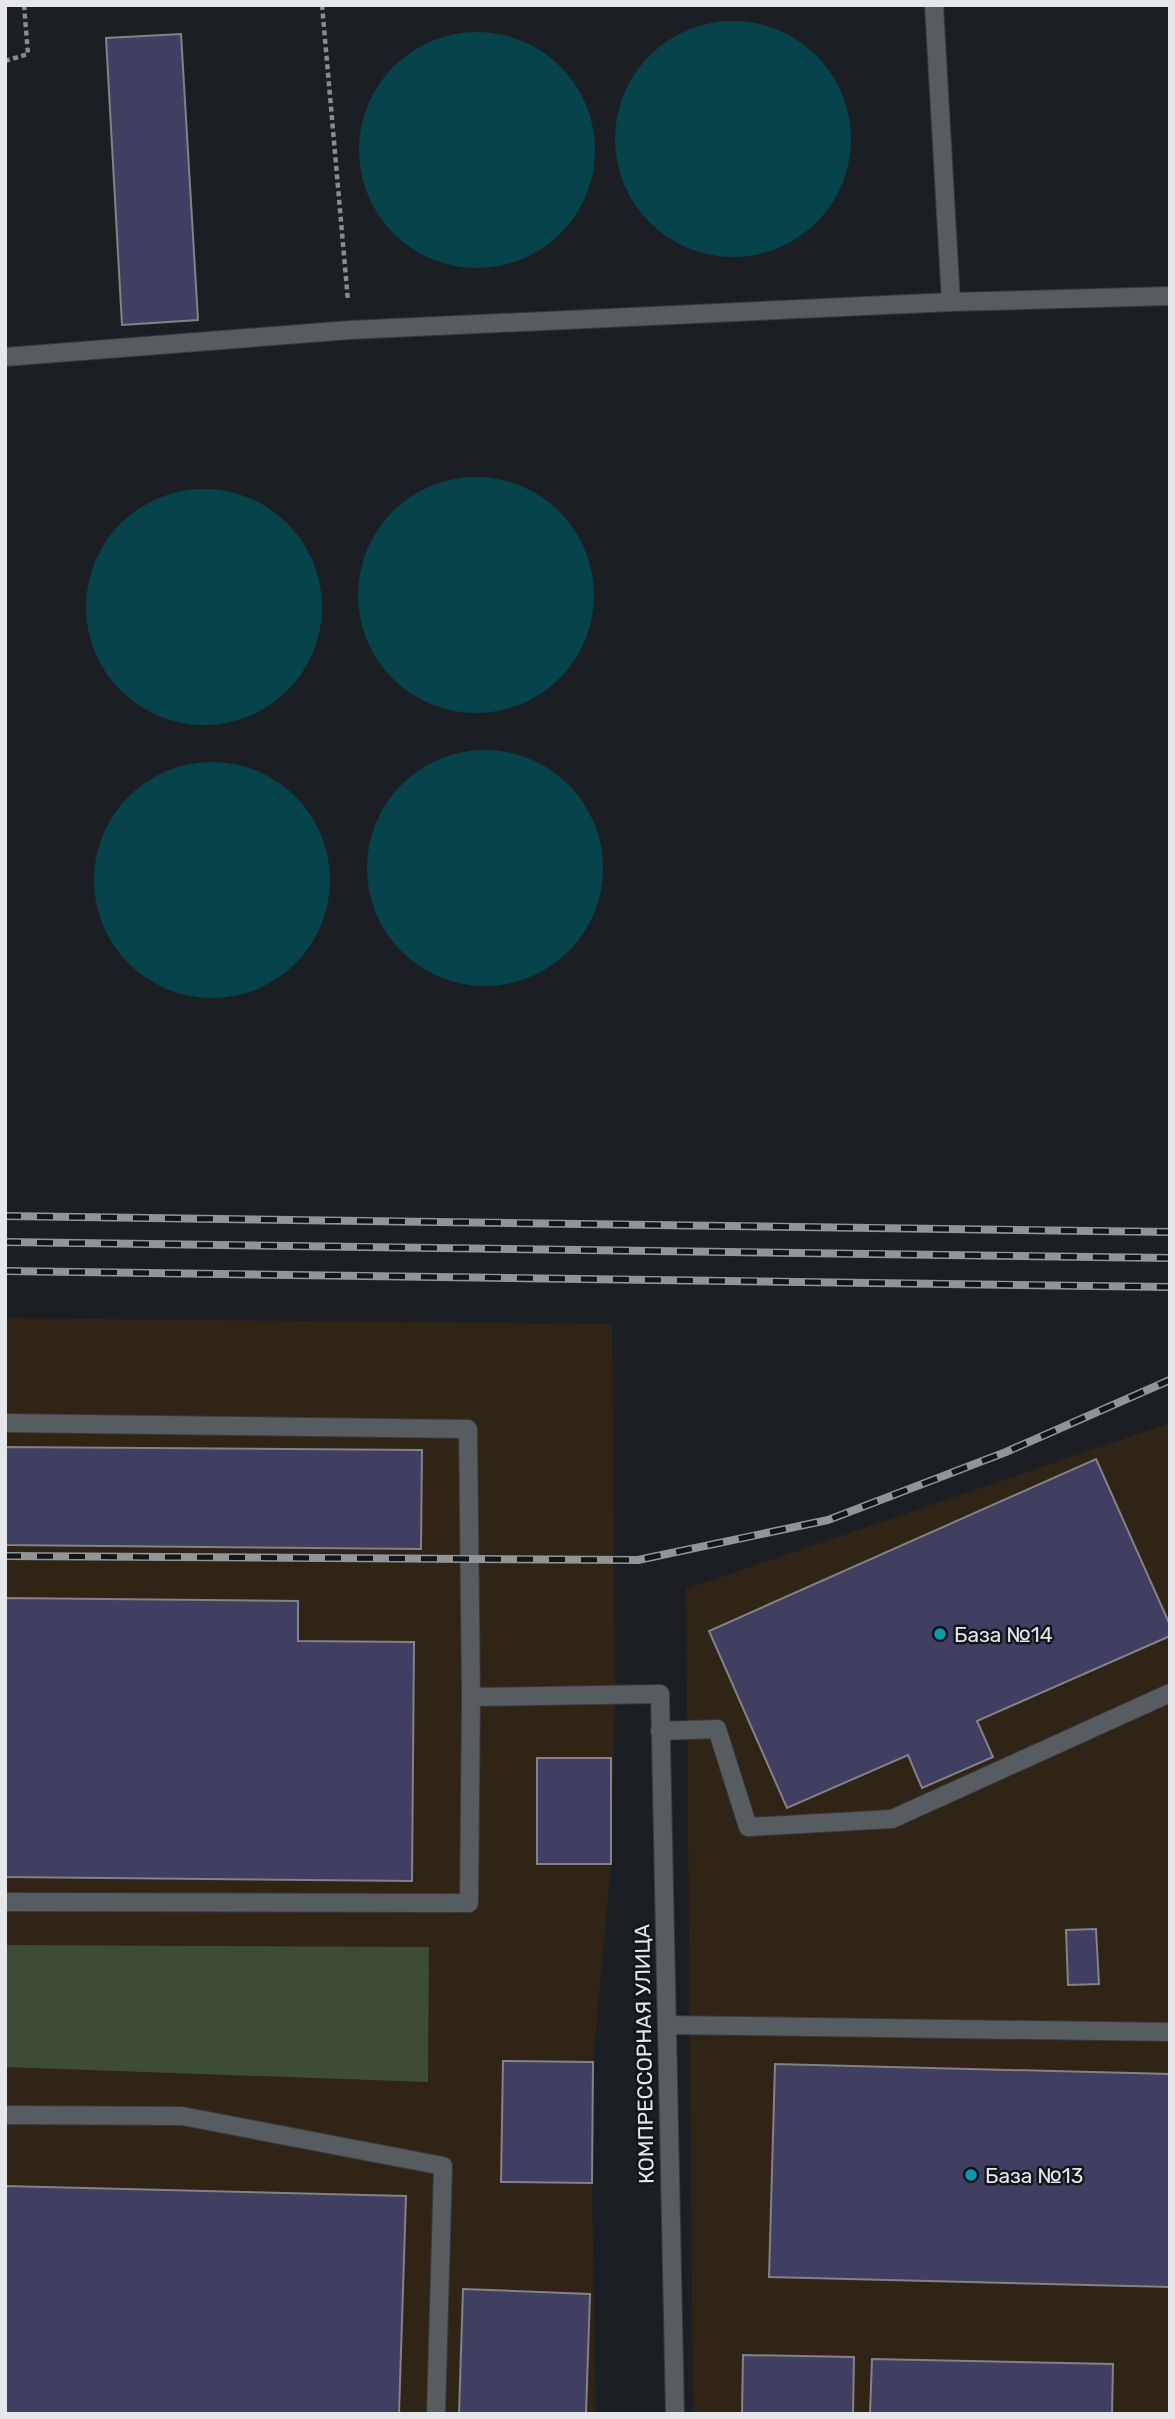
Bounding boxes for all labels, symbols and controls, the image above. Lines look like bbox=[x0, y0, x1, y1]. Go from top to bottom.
place label: База №14 bbox=[954, 1622, 1053, 1647]
marker: База №14 bbox=[932, 1626, 948, 1642]
street label: КОМПРЕССОРНАЯ УЛИЦА bbox=[629, 1924, 659, 2184]
place label: База №13 bbox=[985, 2163, 1083, 2188]
marker: База №13 bbox=[963, 2167, 979, 2183]

